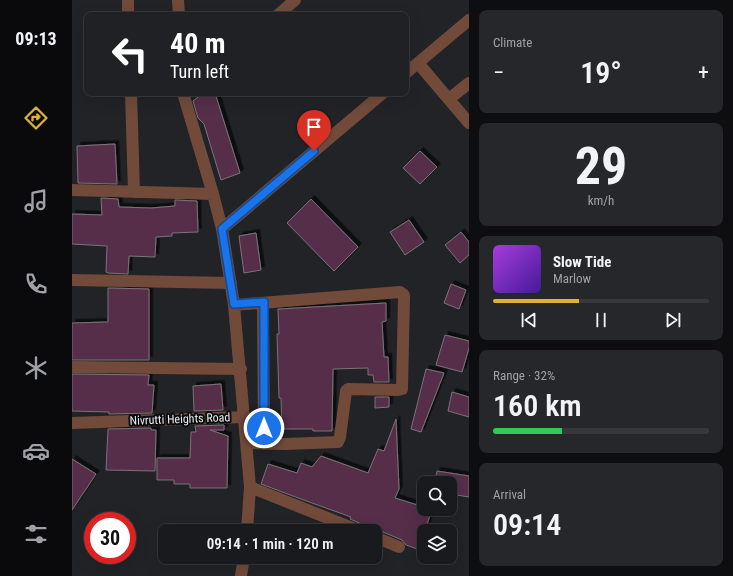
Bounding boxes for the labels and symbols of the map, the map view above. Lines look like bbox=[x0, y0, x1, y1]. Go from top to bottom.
pin bbox=[297, 110, 331, 151]
position arrow bbox=[243, 407, 285, 449]
street label: Nivrutti Heights Road bbox=[129, 410, 231, 428]
speed limit sign: 30 bbox=[84, 512, 136, 564]

